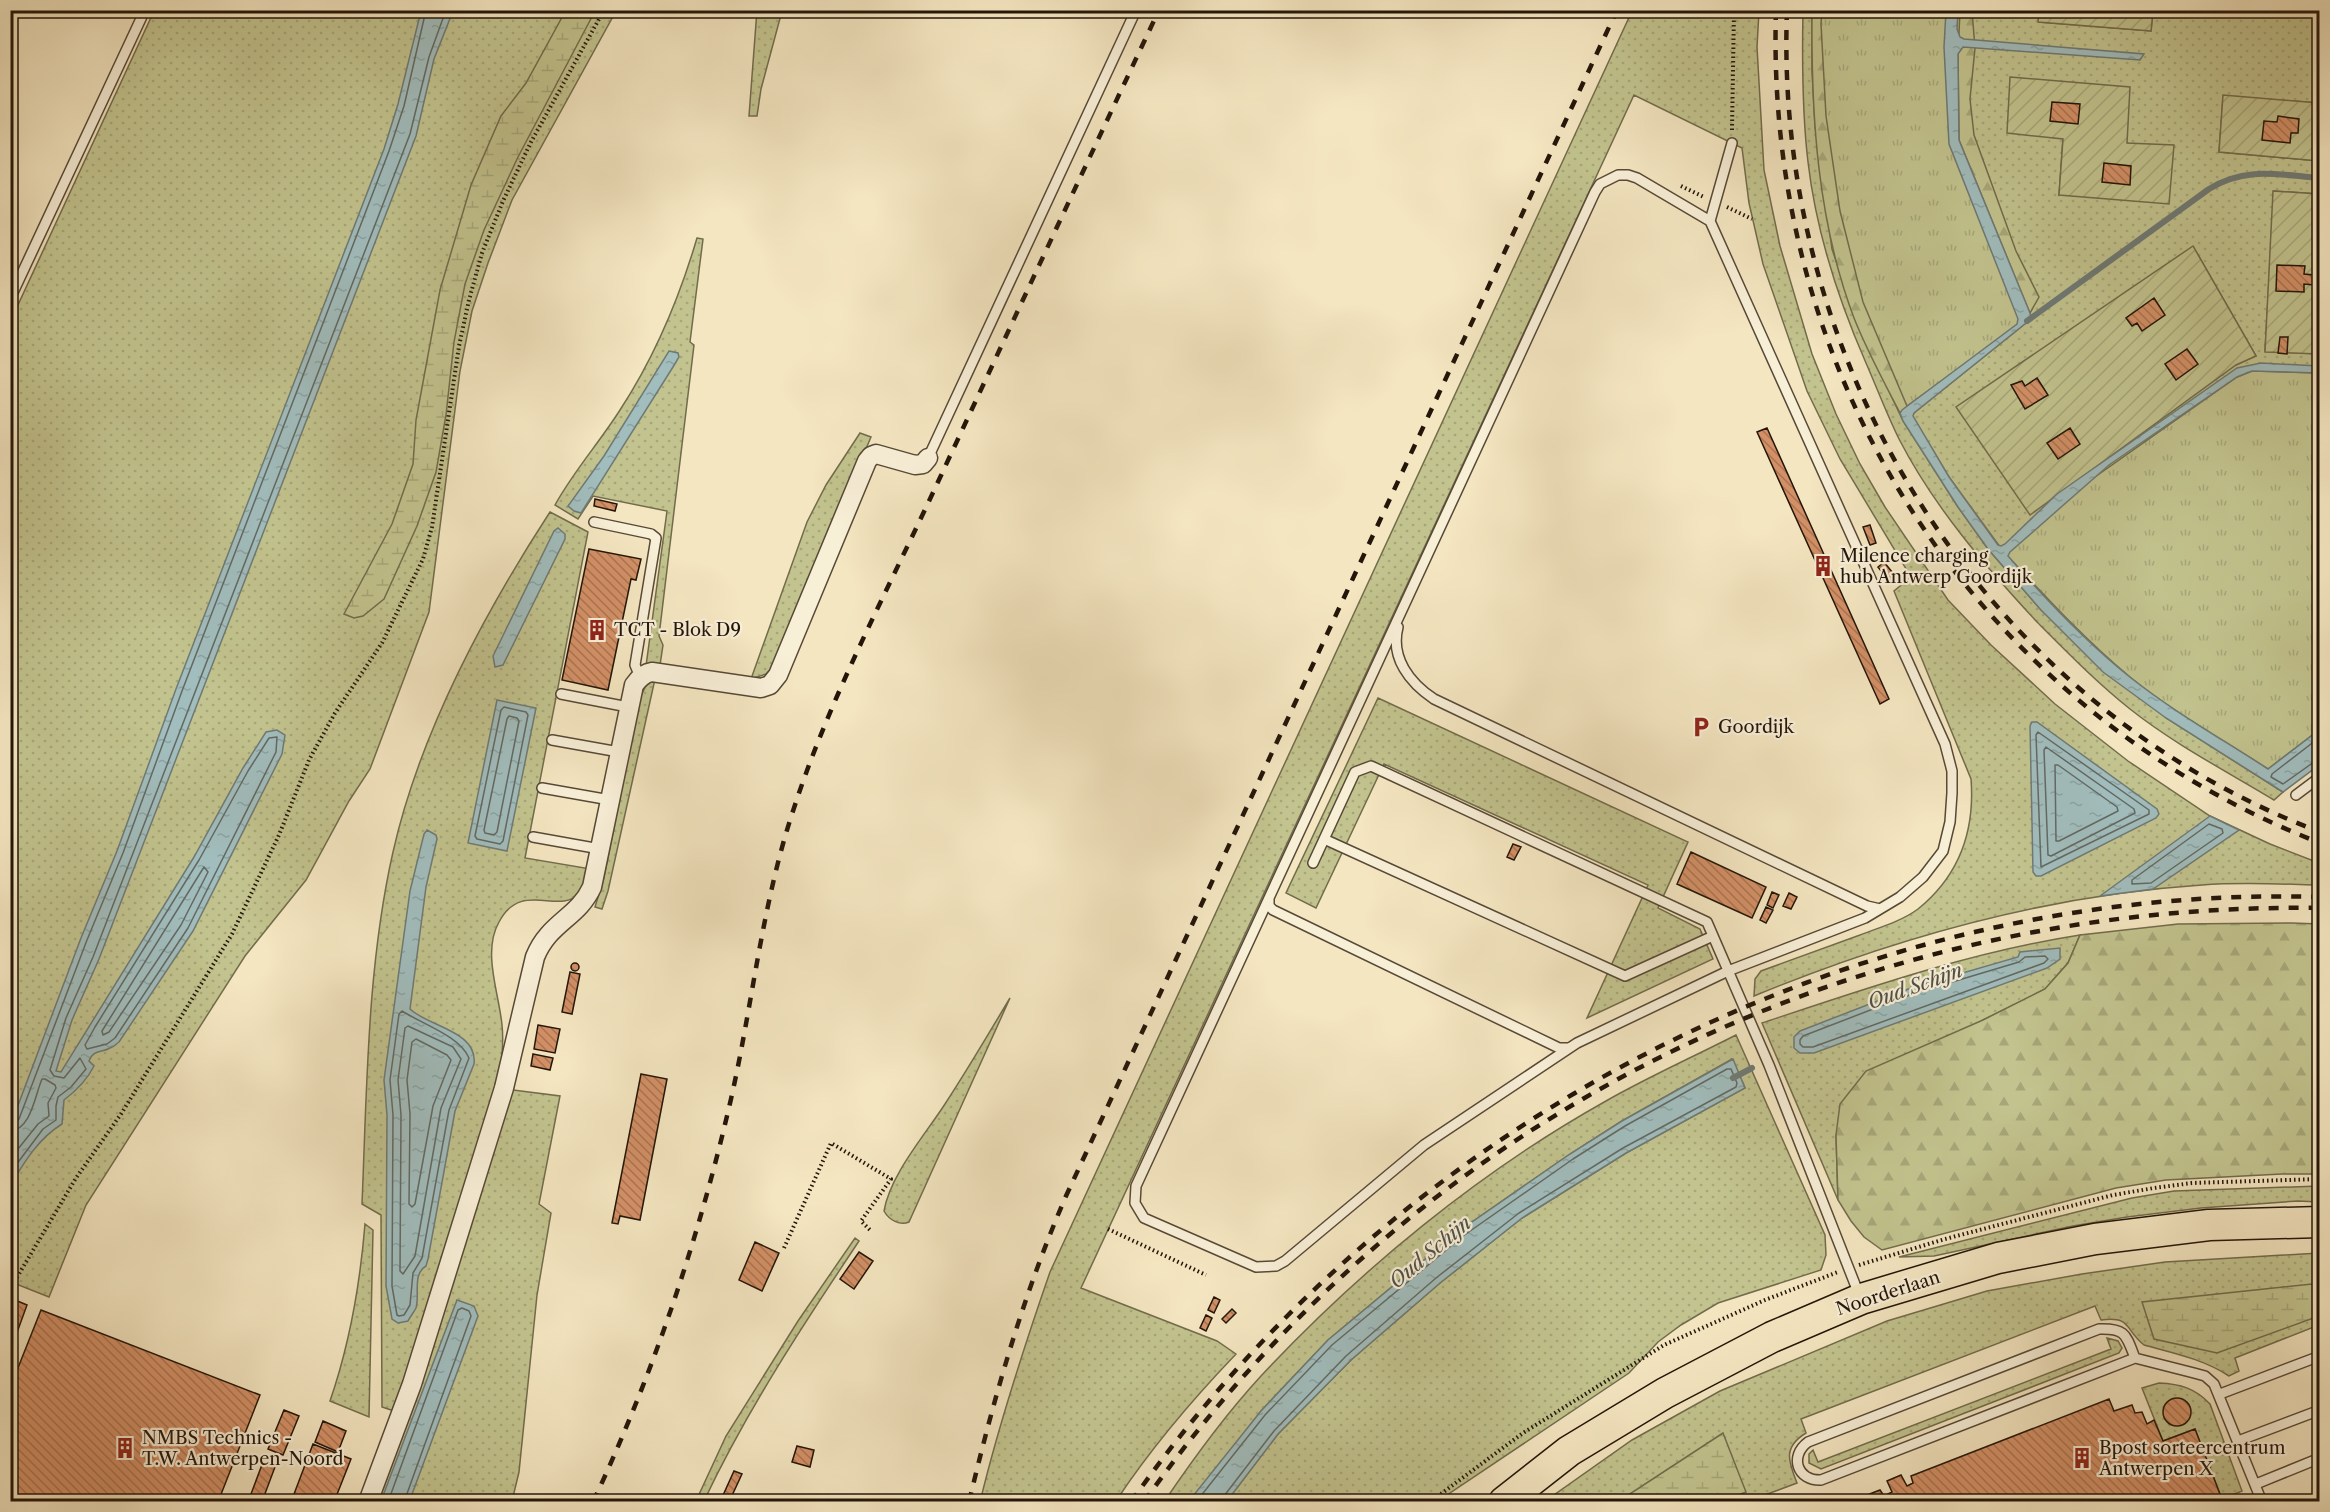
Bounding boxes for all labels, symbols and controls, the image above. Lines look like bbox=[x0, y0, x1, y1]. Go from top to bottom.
place label: Milence charging hub Antwerp Goordijk bbox=[1840, 545, 2034, 588]
building icon: Milence charging hub Antwerp Goordijk bbox=[1811, 554, 1835, 578]
building icon: TCT - Blok D9 bbox=[585, 618, 609, 642]
place label: TCT - Blok D9 bbox=[614, 619, 741, 641]
parking icon: Goordijk bbox=[1689, 715, 1713, 739]
place label: Goordijk bbox=[1718, 716, 1795, 738]
water label: Oud Schijn bbox=[1864, 958, 1966, 1014]
water label: Oud Schijn bbox=[1384, 1211, 1476, 1293]
street label: Noorderlaan bbox=[1833, 1266, 1943, 1320]
place label: NMBS Technics - T.W. Antwerpen-Noord bbox=[142, 1427, 343, 1470]
building icon: NMBS Technics - T.W. Antwerpen-Noord bbox=[113, 1436, 137, 1460]
place label: Bpost sorteercentrum Antwerpen X bbox=[2098, 1437, 2286, 1480]
building icon: Bpost sorteercentrum Antwerpen X bbox=[2070, 1446, 2094, 1470]

